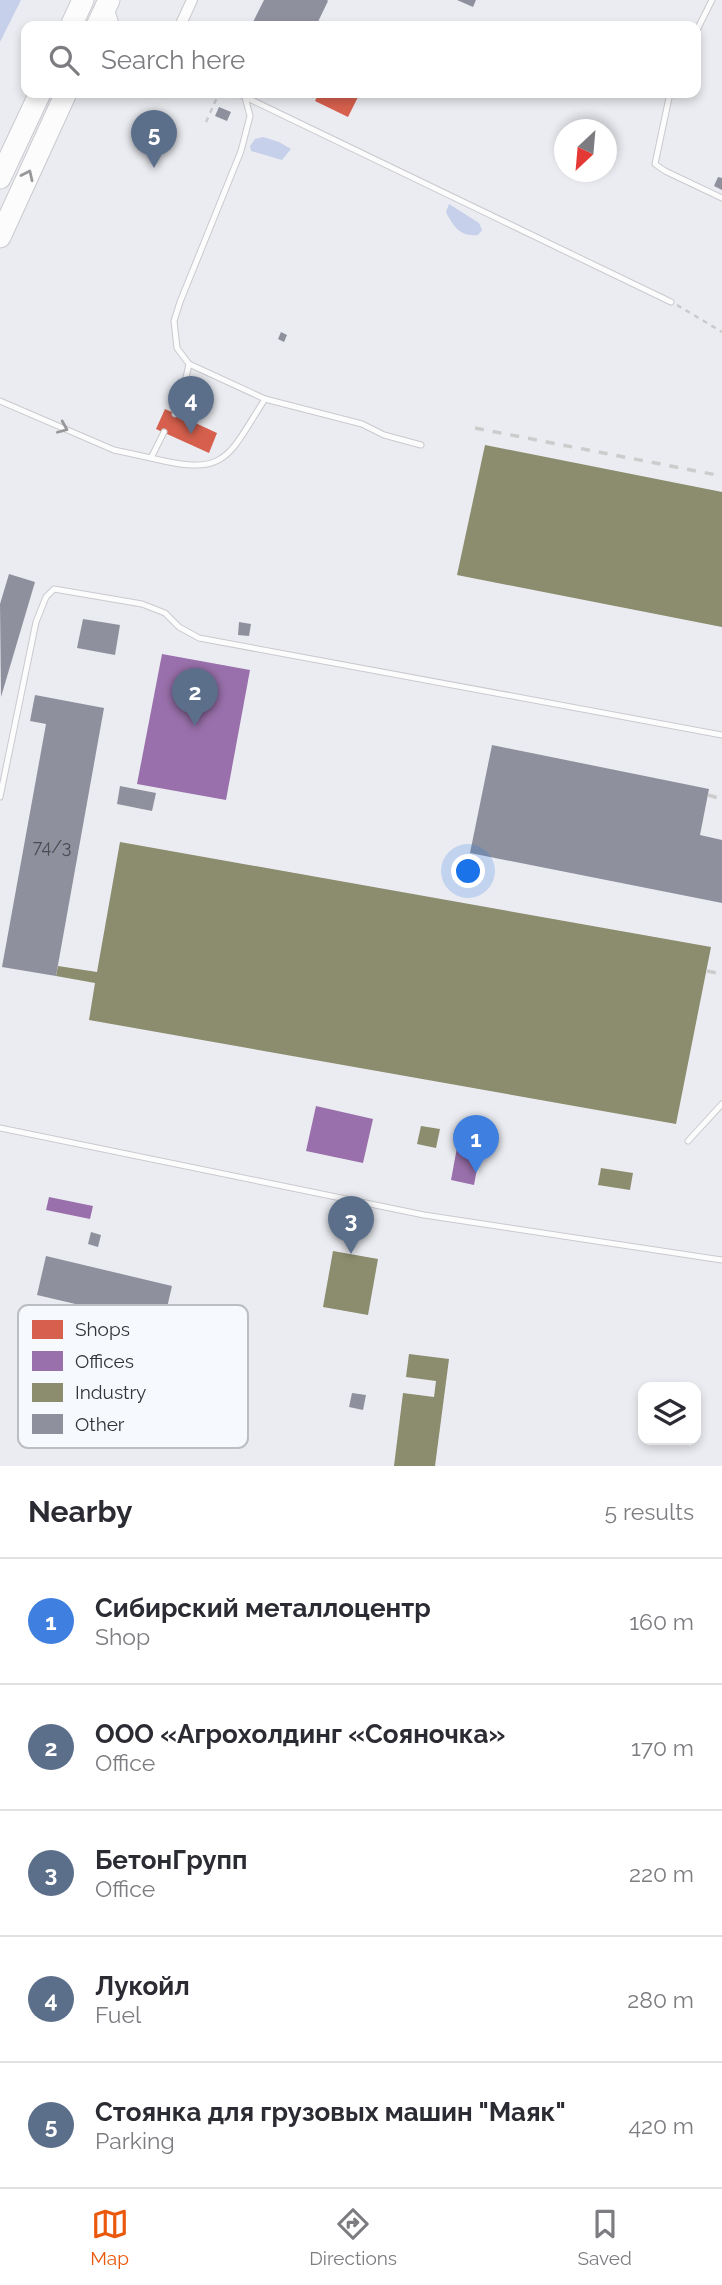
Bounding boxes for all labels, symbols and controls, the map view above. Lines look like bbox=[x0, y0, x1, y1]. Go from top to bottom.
search box bbox=[21, 21, 701, 98]
icon: search bbox=[45, 41, 83, 79]
text: Search here bbox=[101, 45, 245, 75]
pin: 5 bbox=[131, 110, 177, 168]
north arrow bbox=[554, 119, 617, 182]
one-way arrow bbox=[20, 170, 34, 182]
pin: 4 bbox=[168, 376, 214, 434]
one-way arrow bbox=[55, 420, 68, 434]
pin: 2 bbox=[172, 668, 218, 726]
house number: 74/3 bbox=[33, 836, 71, 857]
your location bbox=[451, 854, 485, 888]
pin: 1 bbox=[453, 1115, 499, 1173]
pin: 3 bbox=[328, 1196, 374, 1254]
legend bbox=[18, 1305, 248, 1448]
text: Shops bbox=[75, 1318, 130, 1340]
text: Offices bbox=[75, 1350, 134, 1372]
text: Industry bbox=[75, 1381, 146, 1403]
map controls bbox=[638, 1382, 701, 1445]
button: layers bbox=[638, 1382, 701, 1445]
text: Other bbox=[75, 1413, 125, 1435]
text: Nearby bbox=[28, 1494, 132, 1529]
text: 5 results bbox=[605, 1498, 694, 1525]
text: Сибирский металлоцентр bbox=[95, 1593, 431, 1623]
text: 1 bbox=[45, 1608, 57, 1635]
text: 160 m bbox=[629, 1608, 694, 1635]
text: Shop bbox=[95, 1623, 150, 1650]
text: ООО «Агрохолдинг «Сояночка» bbox=[95, 1719, 505, 1749]
text: 2 bbox=[45, 1734, 57, 1761]
text: 170 m bbox=[631, 1734, 694, 1761]
text: Office bbox=[95, 1749, 155, 1776]
text: БетонГрупп bbox=[95, 1845, 247, 1875]
text: 3 bbox=[45, 1860, 57, 1887]
text: 220 m bbox=[629, 1860, 694, 1887]
text: Office bbox=[95, 1875, 155, 1902]
text: Лукойл bbox=[95, 1971, 190, 2001]
text: 4 bbox=[44, 1986, 58, 2013]
text: 280 m bbox=[627, 1986, 694, 2013]
text: Fuel bbox=[95, 2001, 141, 2028]
text: Стоянка для грузовых машин "Маяк" bbox=[95, 2097, 566, 2127]
text: 5 bbox=[45, 2112, 57, 2139]
text: 420 m bbox=[628, 2112, 694, 2139]
text: Parking bbox=[95, 2127, 175, 2154]
tab: Map bbox=[90, 2205, 129, 2269]
tab: Directions bbox=[309, 2205, 397, 2269]
tab: Saved bbox=[577, 2205, 632, 2269]

